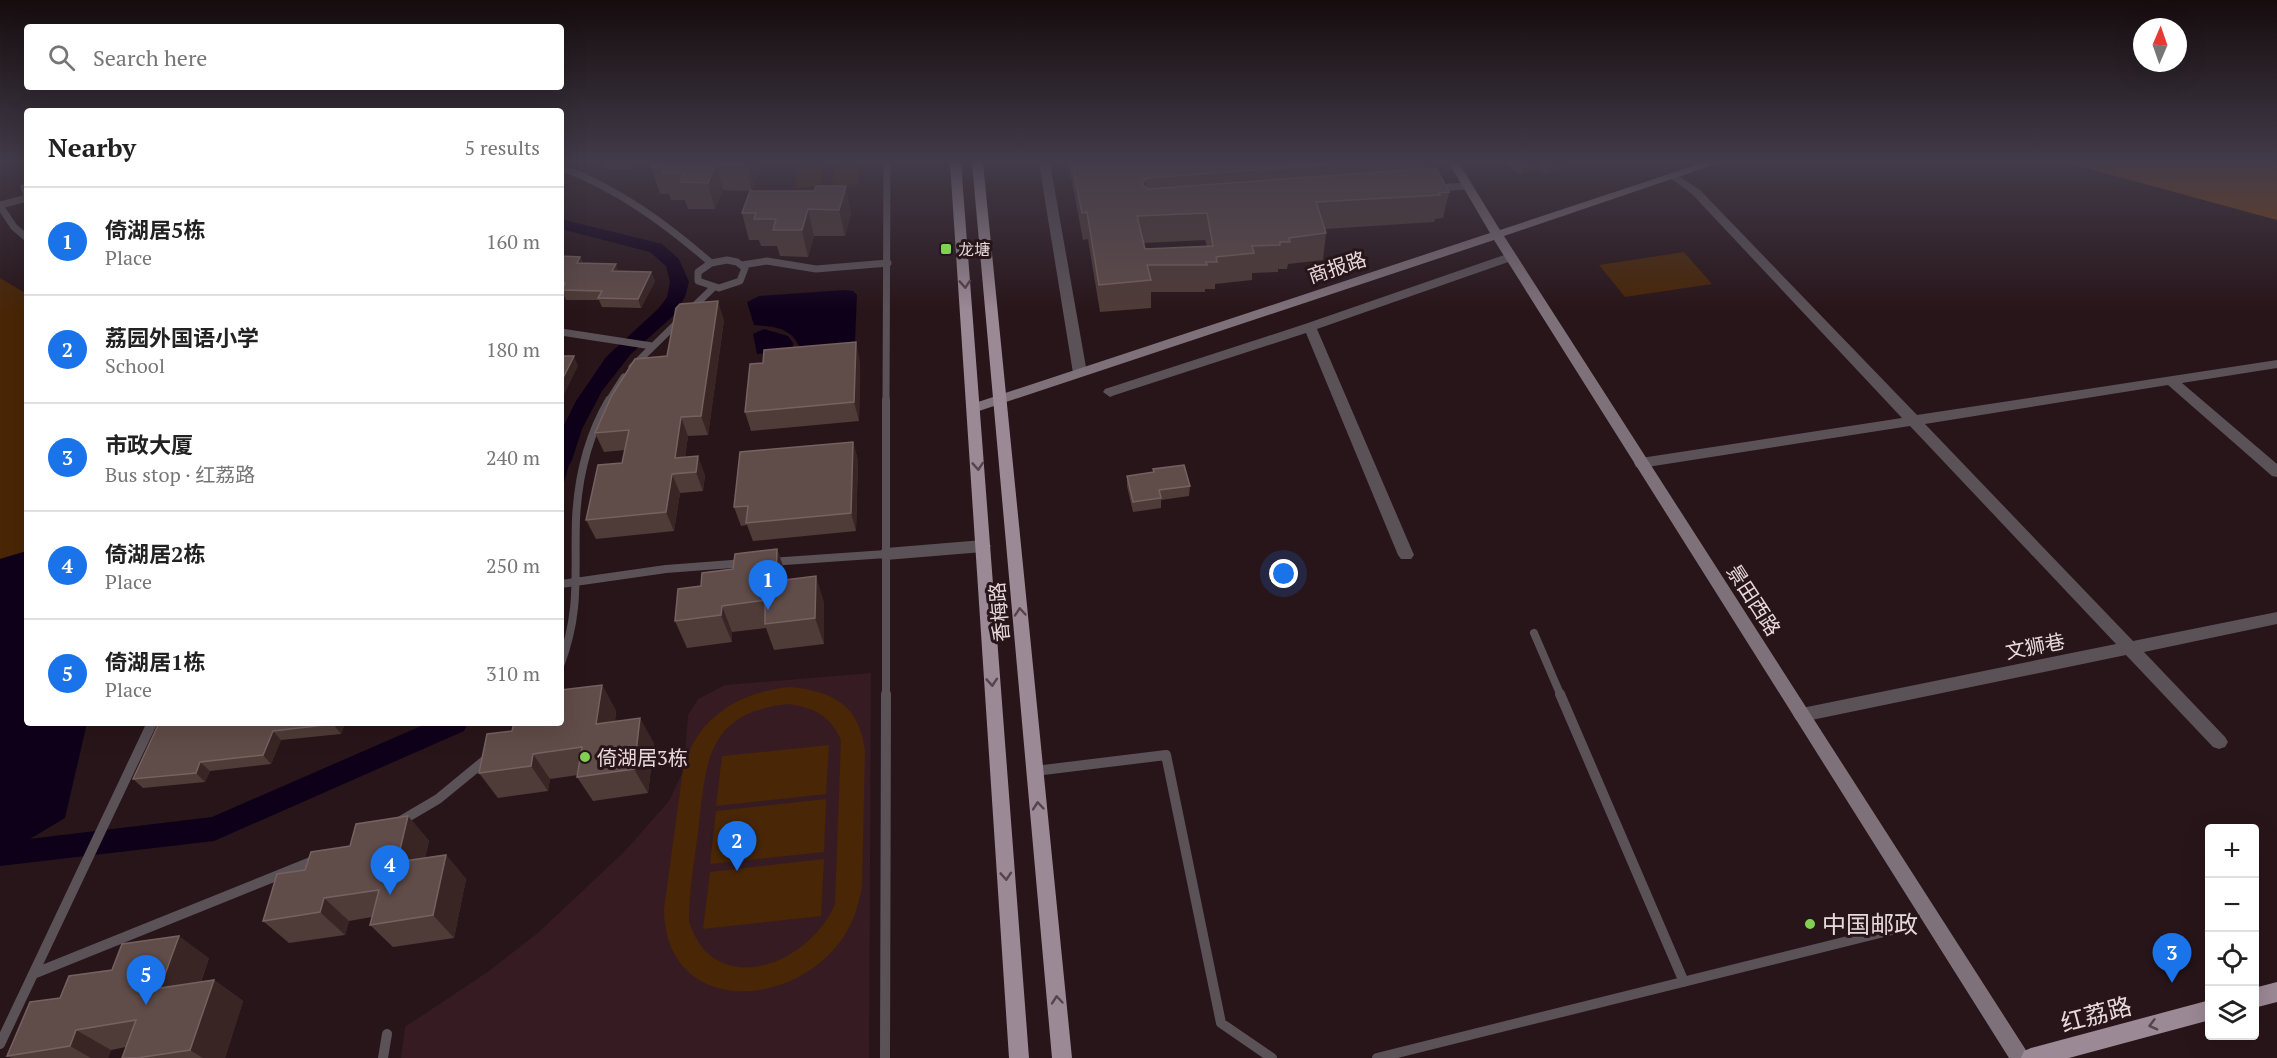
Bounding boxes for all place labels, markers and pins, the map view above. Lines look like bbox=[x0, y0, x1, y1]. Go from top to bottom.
place label: 龙塘 bbox=[958, 238, 990, 260]
marker: 龙塘 bbox=[939, 242, 953, 256]
pin: 1 bbox=[748, 560, 788, 610]
place label: 倚湖居3栋 bbox=[597, 744, 688, 771]
marker: 倚湖居3栋 bbox=[578, 750, 592, 764]
pin: 2 bbox=[718, 822, 756, 871]
pin: 4 bbox=[370, 846, 410, 895]
place label: 中国邮政 bbox=[1822, 908, 1918, 940]
marker: 中国邮政 bbox=[1803, 917, 1817, 931]
pin: 3 bbox=[2152, 934, 2192, 983]
pin: 5 bbox=[126, 956, 166, 1005]

